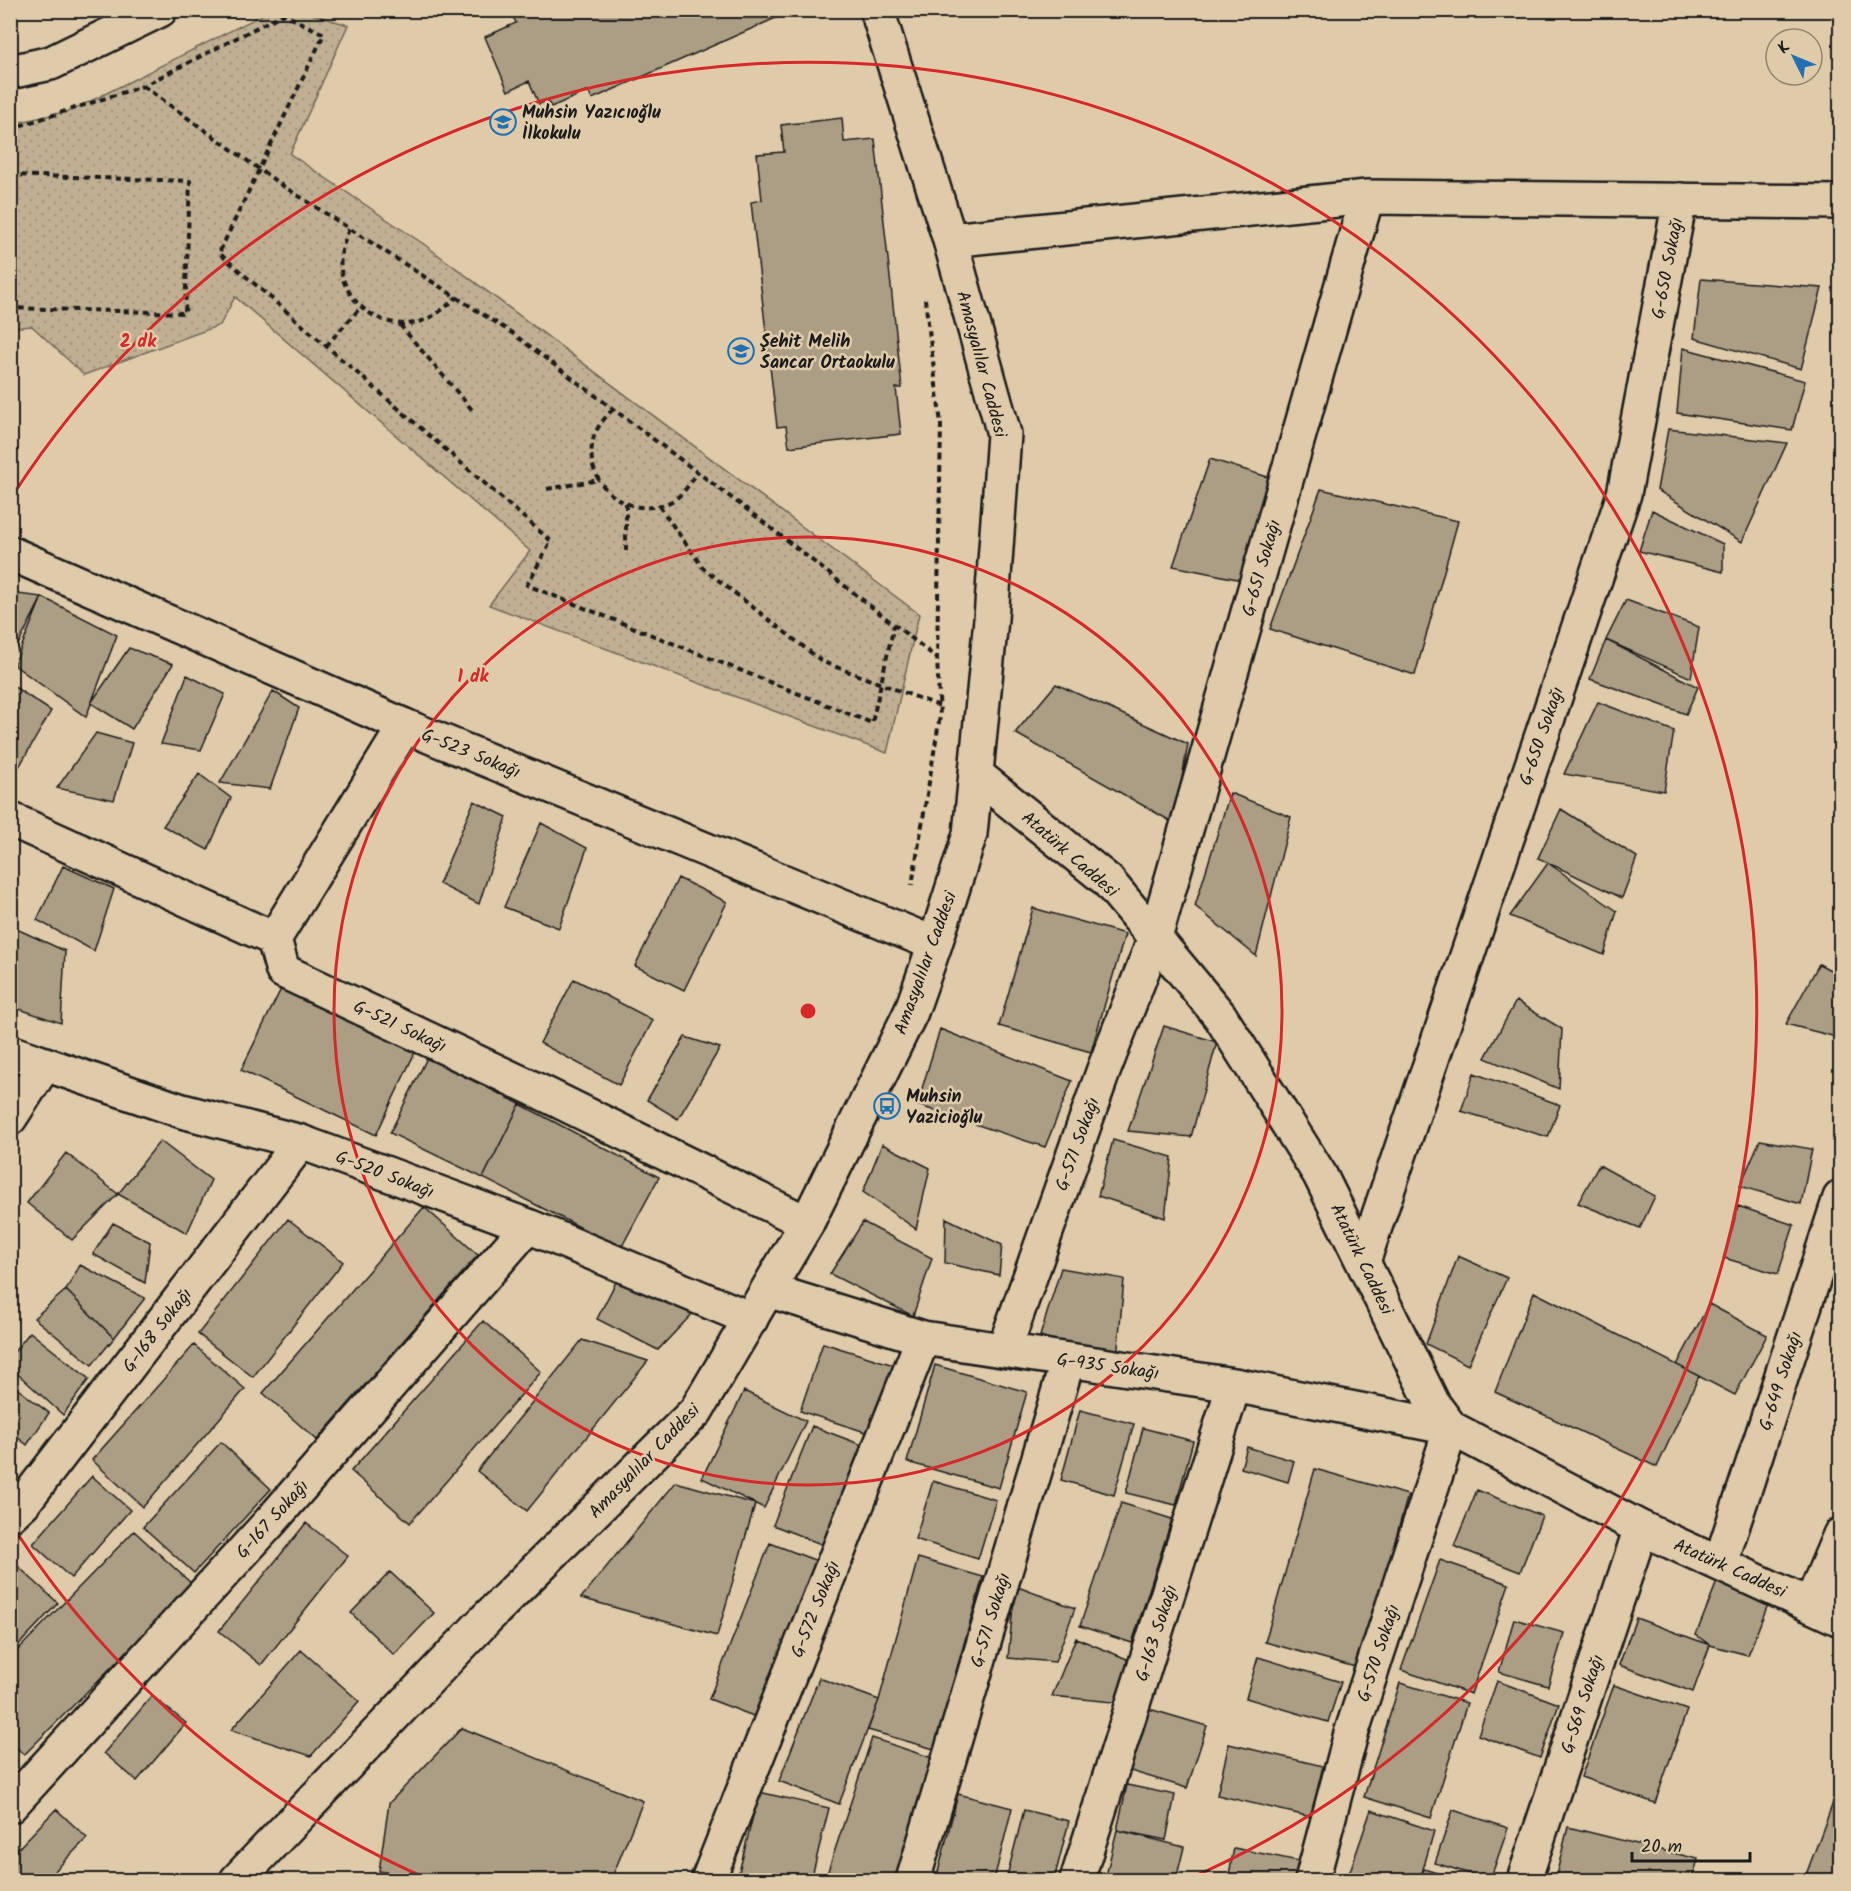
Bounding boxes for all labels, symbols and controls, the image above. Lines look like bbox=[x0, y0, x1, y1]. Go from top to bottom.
north arrow bbox=[1764, 27, 1824, 87]
text: K bbox=[1772, 35, 1797, 60]
place label: Muhsin Yazıcıoğlu İlkokulu bbox=[522, 99, 661, 149]
school or university icon: Muhsin Yazıcıoğlu İlkokulu bbox=[488, 107, 518, 137]
street label: G-650 Sokağı bbox=[1644, 215, 1693, 322]
street label: Amasyalılar Caddesi bbox=[947, 288, 1014, 442]
text: 2 dk bbox=[120, 328, 157, 357]
place label: Şehit Melih Sancar Ortaokulu bbox=[760, 328, 895, 378]
school or university icon: Şehit Melih Sancar Ortaokulu bbox=[726, 336, 756, 366]
street label: G-651 Sokağı bbox=[1235, 517, 1290, 620]
text: 1 dk bbox=[458, 663, 490, 692]
street label: G-650 Sokağı bbox=[1512, 683, 1573, 790]
street label: G-523 Sokağı bbox=[416, 721, 524, 787]
street label: Atatürk Caddesi bbox=[1014, 805, 1125, 906]
street label: Amasyalılar Caddesi bbox=[887, 887, 966, 1039]
street label: G-521 Sokağı bbox=[348, 993, 451, 1062]
centre of rings bbox=[798, 1001, 818, 1021]
place label: Muhsin Yazicioğlu bbox=[906, 1083, 983, 1133]
bus stop icon: Muhsin Yazicioğlu bbox=[872, 1091, 902, 1121]
street label: G-571 Sokağı bbox=[1048, 1094, 1109, 1195]
street label: G-520 Sokağı bbox=[331, 1143, 438, 1207]
street label: Atatürk Caddesi bbox=[1321, 1199, 1400, 1321]
street label: G-168 Sokağı bbox=[116, 1282, 201, 1380]
street label: G-649 Sokağı bbox=[1752, 1328, 1811, 1435]
street label: G-935 Sokağı bbox=[1055, 1346, 1161, 1389]
street label: Amasyalılar Caddesi bbox=[582, 1397, 708, 1526]
street label: G-167 Sokağı bbox=[229, 1474, 317, 1566]
street label: Atatürk Caddesi bbox=[1668, 1532, 1791, 1607]
street label: G-572 Sokağı bbox=[784, 1557, 849, 1663]
street label: G-571 Sokağı bbox=[963, 1569, 1020, 1671]
street label: G-163 Sokağı bbox=[1128, 1581, 1187, 1686]
street label: G-570 Sokağı bbox=[1350, 1601, 1409, 1706]
street label: G-569 Sokağı bbox=[1554, 1651, 1613, 1758]
scale bar bbox=[1632, 1825, 1750, 1863]
text: 20 m bbox=[1641, 1833, 1682, 1862]

